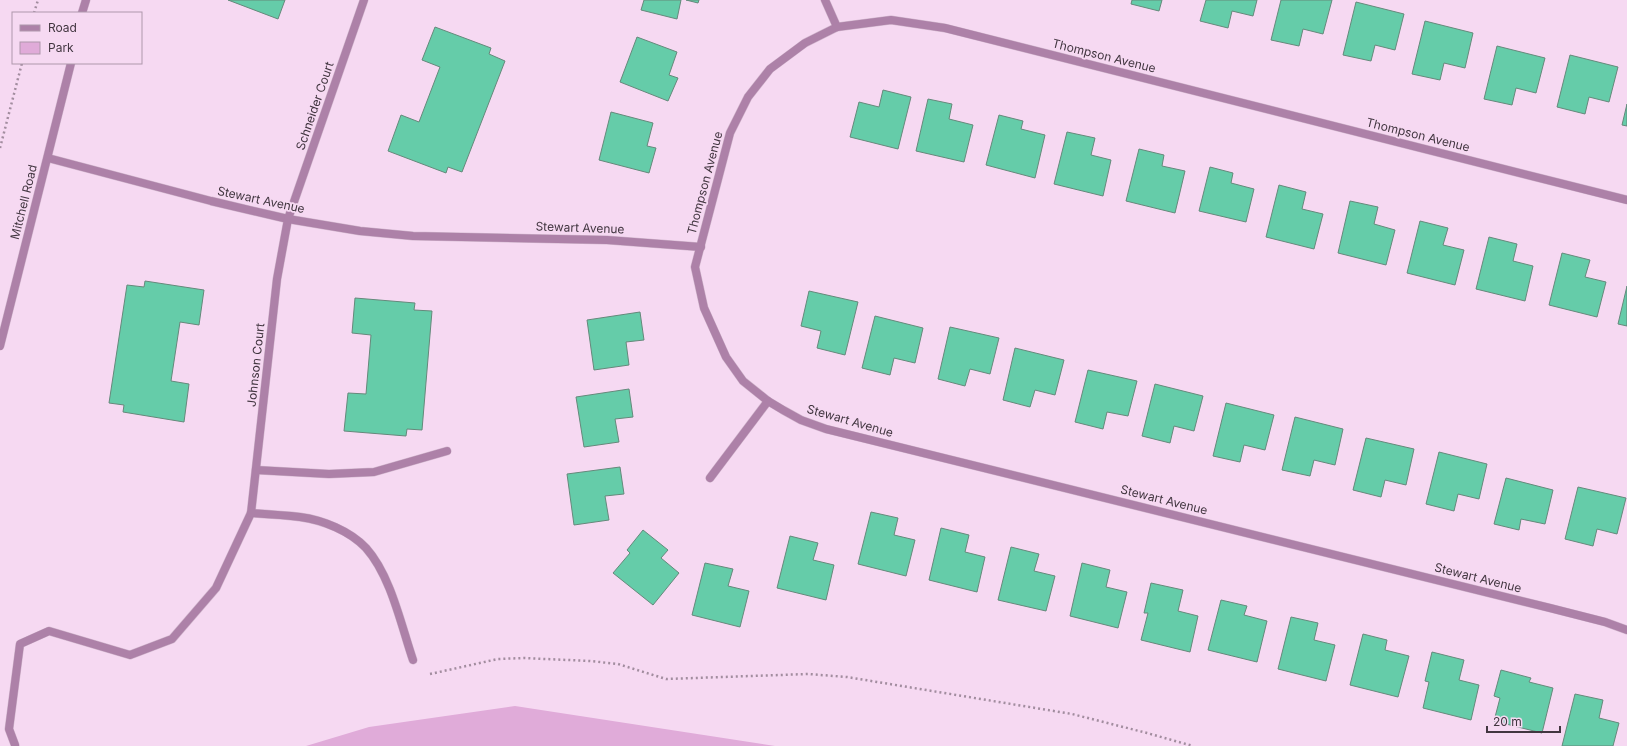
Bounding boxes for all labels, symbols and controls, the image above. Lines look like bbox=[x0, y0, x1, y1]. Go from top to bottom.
legend bbox=[12, 12, 142, 64]
text: Road bbox=[48, 20, 77, 35]
street label: Thompson Avenue bbox=[1051, 35, 1157, 76]
text: Park bbox=[48, 40, 74, 55]
street label: Schneider Court bbox=[292, 60, 337, 152]
street label: Thompson Avenue bbox=[1365, 114, 1471, 155]
street label: Thompson Avenue bbox=[684, 130, 725, 236]
street label: Mitchell Road bbox=[7, 163, 40, 241]
street label: Stewart Avenue bbox=[216, 183, 306, 216]
street label: Stewart Avenue bbox=[535, 218, 625, 237]
street label: Johnson Court bbox=[244, 322, 267, 407]
street label: Stewart Avenue bbox=[805, 401, 895, 440]
street label: Stewart Avenue bbox=[1119, 481, 1209, 518]
street label: Stewart Avenue bbox=[1433, 559, 1523, 596]
scale bar bbox=[1487, 708, 1560, 734]
text: 20 m bbox=[1493, 714, 1522, 729]

